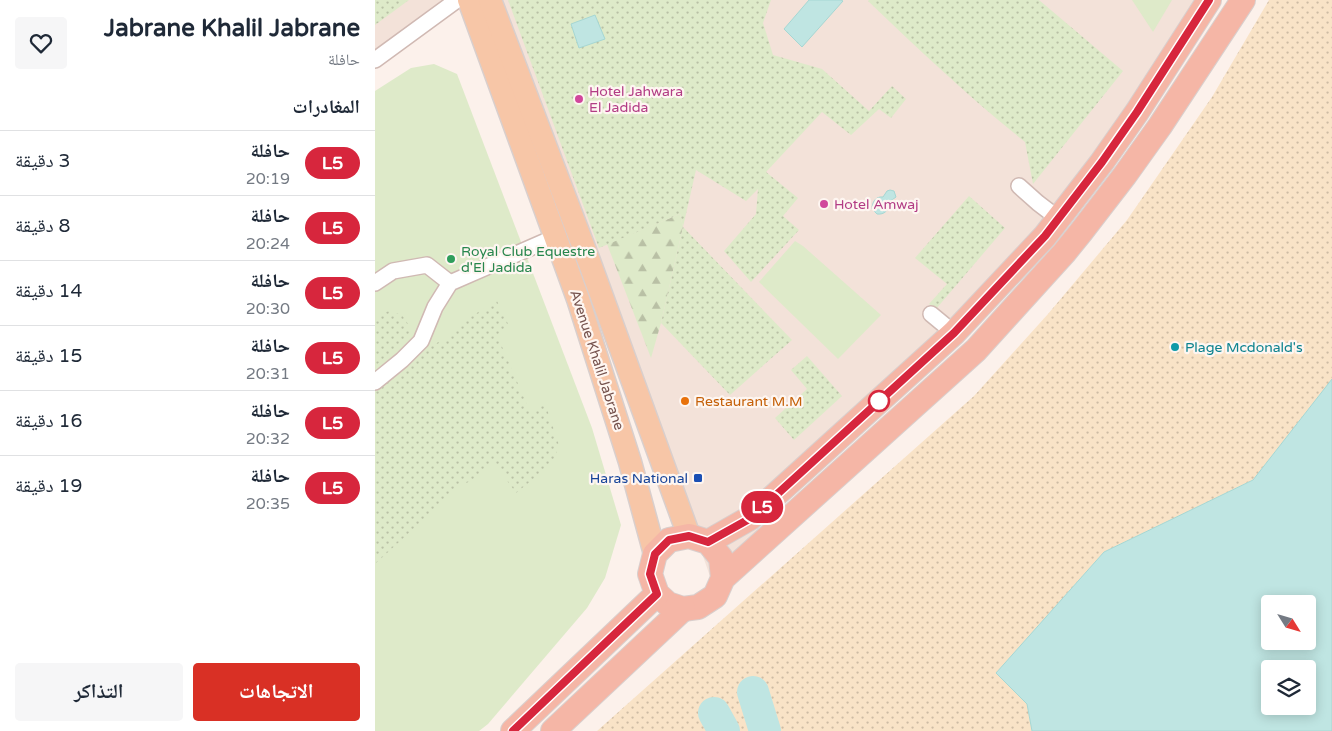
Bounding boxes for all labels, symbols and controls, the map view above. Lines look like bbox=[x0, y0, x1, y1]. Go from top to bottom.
text: Jabrane Khalil Jabrane bbox=[104, 14, 360, 43]
button: heart bbox=[15, 17, 67, 69]
text: حافلة bbox=[328, 50, 360, 70]
place label: Hotel Jahwara El Jadida bbox=[589, 83, 683, 116]
marker: Hotel Jahwara El Jadida bbox=[573, 93, 585, 105]
text: المغادرات bbox=[293, 96, 360, 118]
text: حافلة bbox=[251, 140, 290, 162]
text: 3 دقيقة bbox=[15, 150, 71, 172]
text: L5 bbox=[322, 152, 343, 174]
text: 20:19 bbox=[246, 169, 290, 189]
place label: Hotel Amwaj bbox=[834, 196, 919, 213]
marker: Hotel Amwaj bbox=[818, 198, 830, 210]
text: حافلة bbox=[251, 205, 290, 227]
text: 8 دقيقة bbox=[15, 215, 71, 237]
text: L5 bbox=[322, 217, 343, 239]
text: 20:24 bbox=[246, 234, 290, 254]
place label: Royal Club Equestre d'El Jadida bbox=[461, 243, 595, 276]
marker: Royal Club Equestre d'El Jadida bbox=[445, 253, 457, 265]
text: حافلة bbox=[251, 270, 290, 292]
text: 14 دقيقة bbox=[15, 280, 82, 302]
text: L5 bbox=[322, 282, 343, 304]
street label: Avenue Khalil Jabrane bbox=[566, 288, 628, 432]
text: 20:30 bbox=[246, 299, 290, 319]
text: حافلة bbox=[251, 335, 290, 357]
place label: Plage Mcdonald's bbox=[1185, 339, 1303, 356]
marker: Plage Mcdonald's bbox=[1169, 341, 1181, 353]
text: 15 دقيقة bbox=[15, 345, 82, 367]
text: L5 bbox=[322, 347, 343, 369]
text: 20:31 bbox=[246, 364, 290, 384]
unlabelled marker bbox=[868, 390, 890, 412]
place label: Restaurant M.M bbox=[695, 393, 803, 410]
marker: Restaurant M.M bbox=[679, 395, 691, 407]
text: حافلة bbox=[251, 400, 290, 422]
text: 16 دقيقة bbox=[15, 410, 82, 432]
text: L5 bbox=[322, 412, 343, 434]
text: 20:32 bbox=[246, 429, 290, 449]
text: حافلة bbox=[251, 465, 290, 487]
place label: Haras National bbox=[590, 470, 688, 487]
marker: Haras National bbox=[692, 472, 704, 484]
text: 19 دقيقة bbox=[15, 475, 82, 497]
text: L5 bbox=[322, 477, 343, 499]
line badge: L5 bbox=[739, 491, 785, 523]
text: 20:35 bbox=[246, 494, 290, 514]
text: L5 bbox=[751, 496, 773, 518]
north arrow bbox=[1261, 595, 1316, 650]
map controls bbox=[1261, 595, 1316, 715]
button: layers bbox=[1261, 660, 1316, 715]
button: التذاكر bbox=[15, 663, 183, 721]
button: الاتجاهات bbox=[193, 663, 360, 721]

